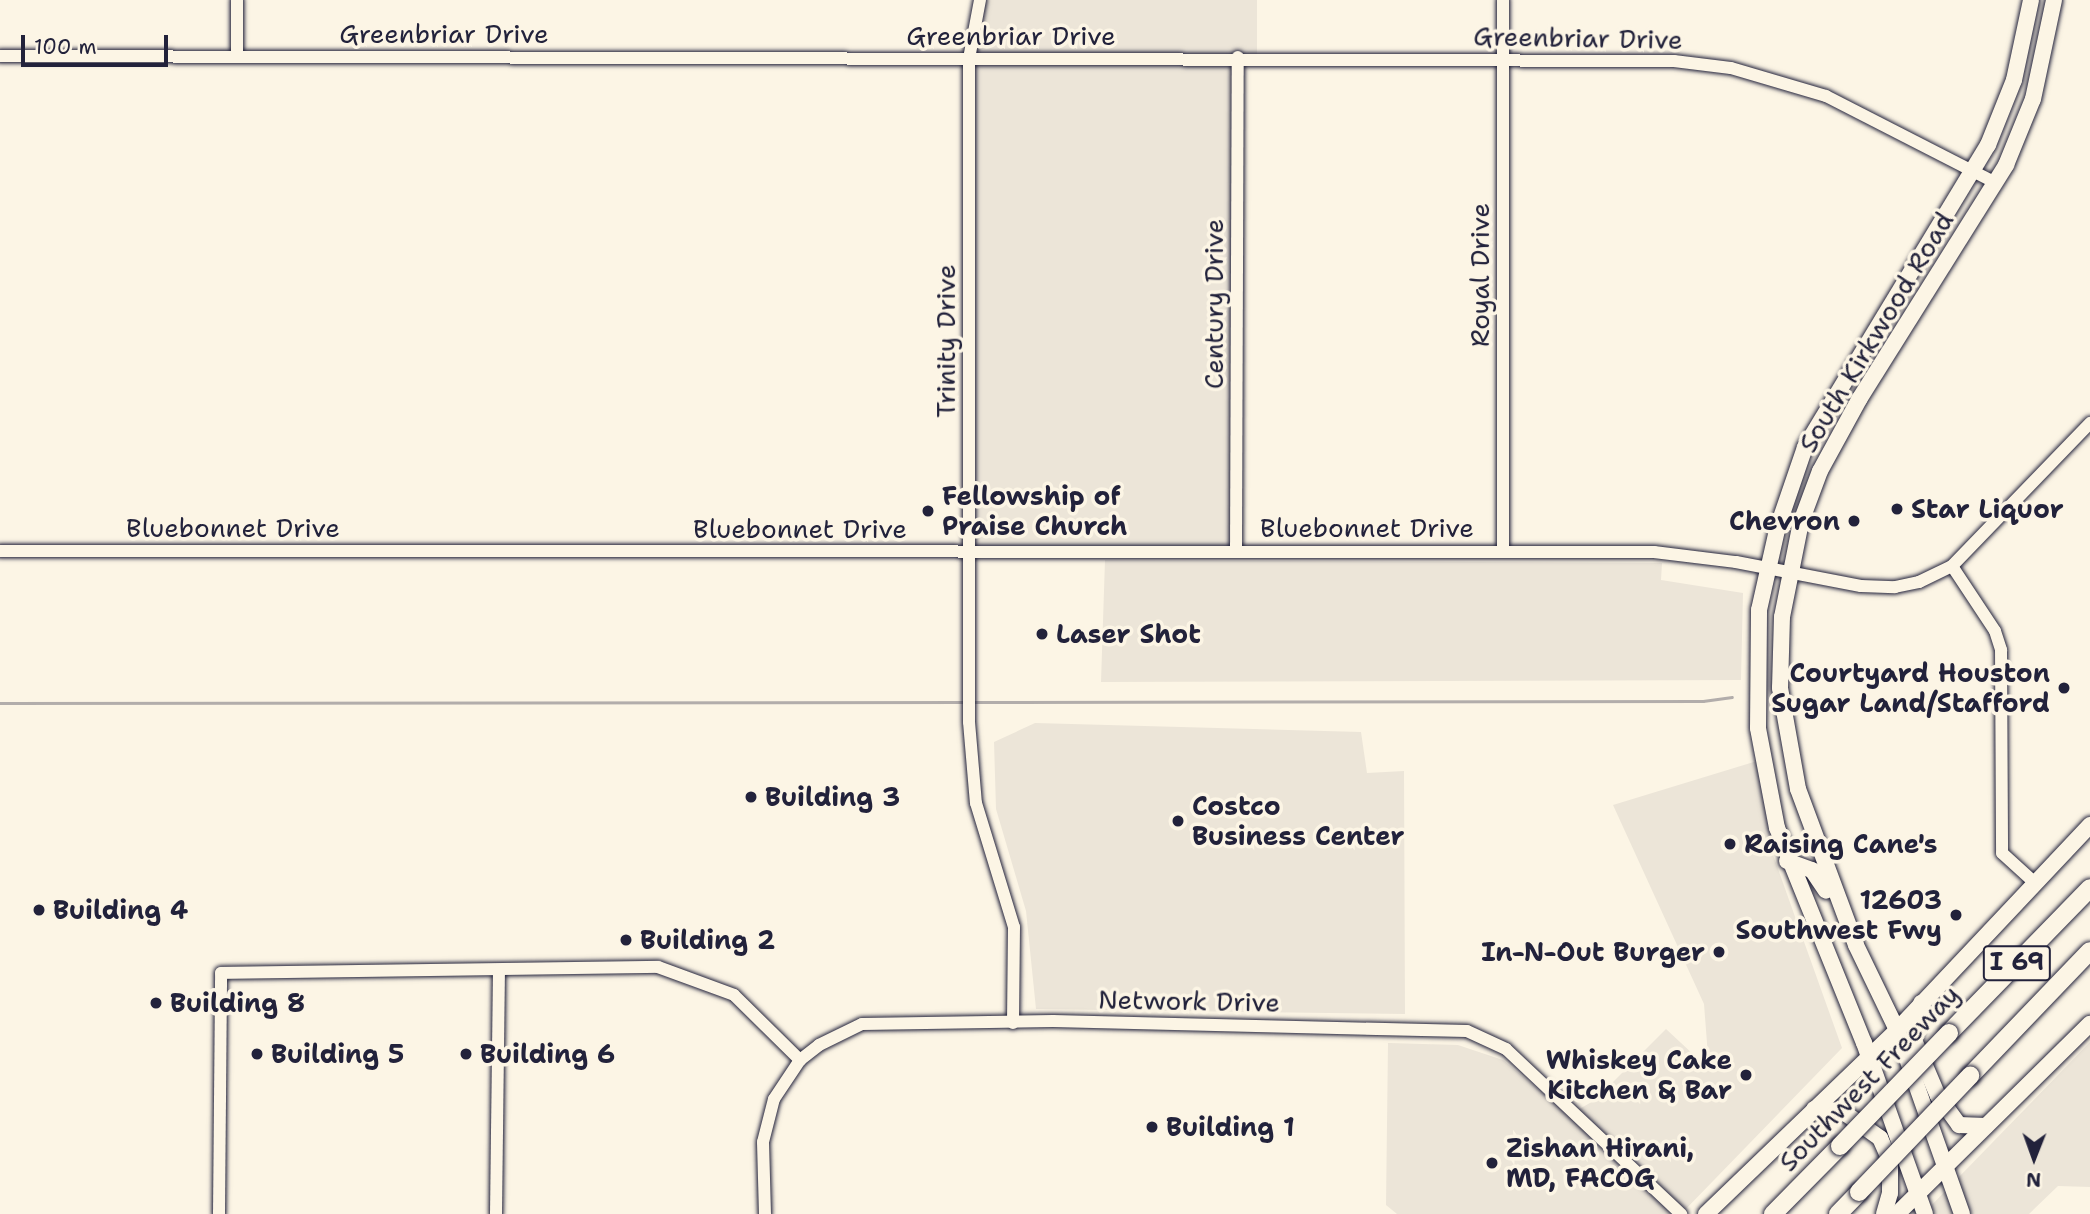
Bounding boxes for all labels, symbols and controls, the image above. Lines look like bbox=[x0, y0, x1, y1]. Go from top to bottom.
street label: Greenbriar Drive bbox=[339, 18, 549, 50]
street label: Greenbriar Drive bbox=[906, 20, 1116, 52]
scale bar bbox=[24, 21, 172, 65]
street label: Greenbriar Drive bbox=[1473, 21, 1683, 55]
text: 100 m bbox=[34, 33, 97, 61]
street label: Royal Drive bbox=[1464, 203, 1496, 347]
street label: South Kirkwood Road bbox=[1792, 206, 1960, 458]
street label: Century Drive bbox=[1198, 219, 1230, 389]
street label: Trinity Drive bbox=[930, 264, 962, 418]
place label: Fellowship of Praise Church bbox=[942, 480, 1127, 542]
place label: Star Liquor bbox=[1911, 493, 2064, 525]
marker: Star Liquor bbox=[1889, 501, 1905, 517]
marker: Fellowship of Praise Church bbox=[920, 503, 936, 519]
place label: Chevron bbox=[1729, 505, 1840, 537]
street label: Bluebonnet Drive bbox=[126, 512, 340, 544]
street label: Bluebonnet Drive bbox=[1260, 512, 1474, 544]
street label: Bluebonnet Drive bbox=[693, 513, 907, 545]
marker: Chevron bbox=[1846, 513, 1862, 529]
place label: Laser Shot bbox=[1056, 618, 1201, 650]
marker: Laser Shot bbox=[1034, 626, 1050, 642]
place label: Courtyard Houston Sugar Land/Stafford bbox=[1771, 657, 2050, 718]
marker: Courtyard Houston Sugar Land/Stafford bbox=[2056, 680, 2072, 696]
place label: Building 3 bbox=[765, 781, 900, 813]
marker: Building 3 bbox=[743, 789, 759, 805]
place label: Costco Business Center bbox=[1192, 790, 1404, 852]
marker: Costco Business Center bbox=[1170, 813, 1186, 829]
place label: Raising Cane's bbox=[1744, 828, 1938, 860]
marker: Raising Cane's bbox=[1722, 836, 1738, 852]
place label: 12603 Southwest Fwy bbox=[1735, 884, 1942, 946]
place label: Building 4 bbox=[53, 894, 188, 926]
marker: Building 4 bbox=[31, 902, 47, 918]
marker: 12603 Southwest Fwy bbox=[1948, 907, 1964, 923]
place label: Building 2 bbox=[640, 924, 775, 956]
marker: Building 2 bbox=[618, 932, 634, 948]
place label: In-N-Out Burger bbox=[1481, 936, 1705, 968]
road number: I 69 bbox=[1982, 943, 2052, 984]
marker: In-N-Out Burger bbox=[1711, 944, 1727, 960]
street label: Southwest Freeway bbox=[1772, 979, 1966, 1177]
street label: Network Drive bbox=[1098, 984, 1280, 1018]
place label: Building 8 bbox=[170, 987, 305, 1019]
marker: Building 8 bbox=[148, 995, 164, 1011]
place label: Building 5 bbox=[271, 1038, 404, 1070]
place label: Building 6 bbox=[480, 1038, 615, 1070]
place label: Whiskey Cake Kitchen & Bar bbox=[1546, 1044, 1732, 1106]
marker: Building 5 bbox=[249, 1046, 265, 1062]
marker: Building 6 bbox=[458, 1046, 474, 1062]
marker: Whiskey Cake Kitchen & Bar bbox=[1738, 1067, 1754, 1083]
place label: Building 1 bbox=[1166, 1111, 1295, 1143]
marker: Building 1 bbox=[1144, 1119, 1160, 1135]
north arrow bbox=[1999, 1123, 2069, 1193]
place label: Zishan Hirani, MD, FACOG bbox=[1506, 1132, 1694, 1194]
marker: Zishan Hirani, MD, FACOG bbox=[1484, 1155, 1500, 1171]
text: N bbox=[2026, 1167, 2041, 1192]

